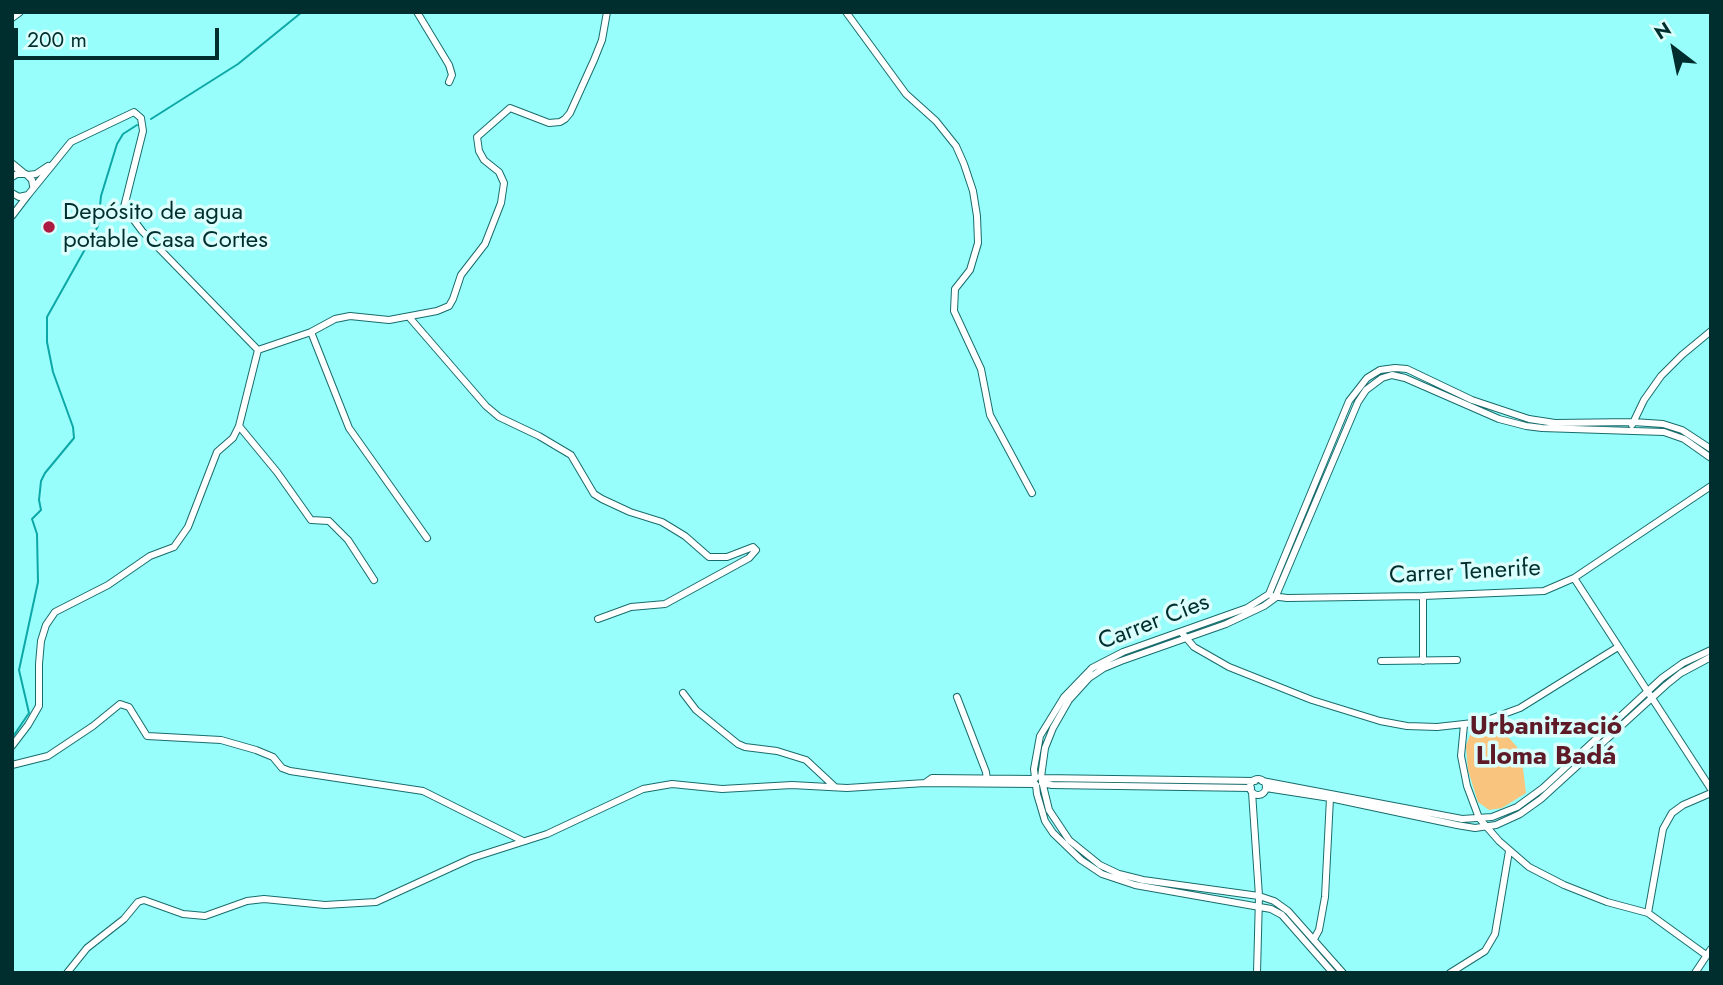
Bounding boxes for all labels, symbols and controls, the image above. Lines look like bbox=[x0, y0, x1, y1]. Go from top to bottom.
scale bar bbox=[18, 14, 222, 58]
north arrow bbox=[1639, 14, 1709, 84]
text: N bbox=[1649, 15, 1676, 46]
text: 200 m bbox=[27, 25, 87, 55]
place label: Depósito de agua potable Casa Cortes bbox=[63, 199, 268, 255]
marker: Depósito de agua potable Casa Cortes bbox=[41, 219, 57, 235]
street label: Carrer Tenerife bbox=[1389, 555, 1541, 591]
street label: Carrer Cíes bbox=[1094, 589, 1214, 657]
district label: Urbanització Lloma Badá bbox=[1470, 712, 1622, 774]

